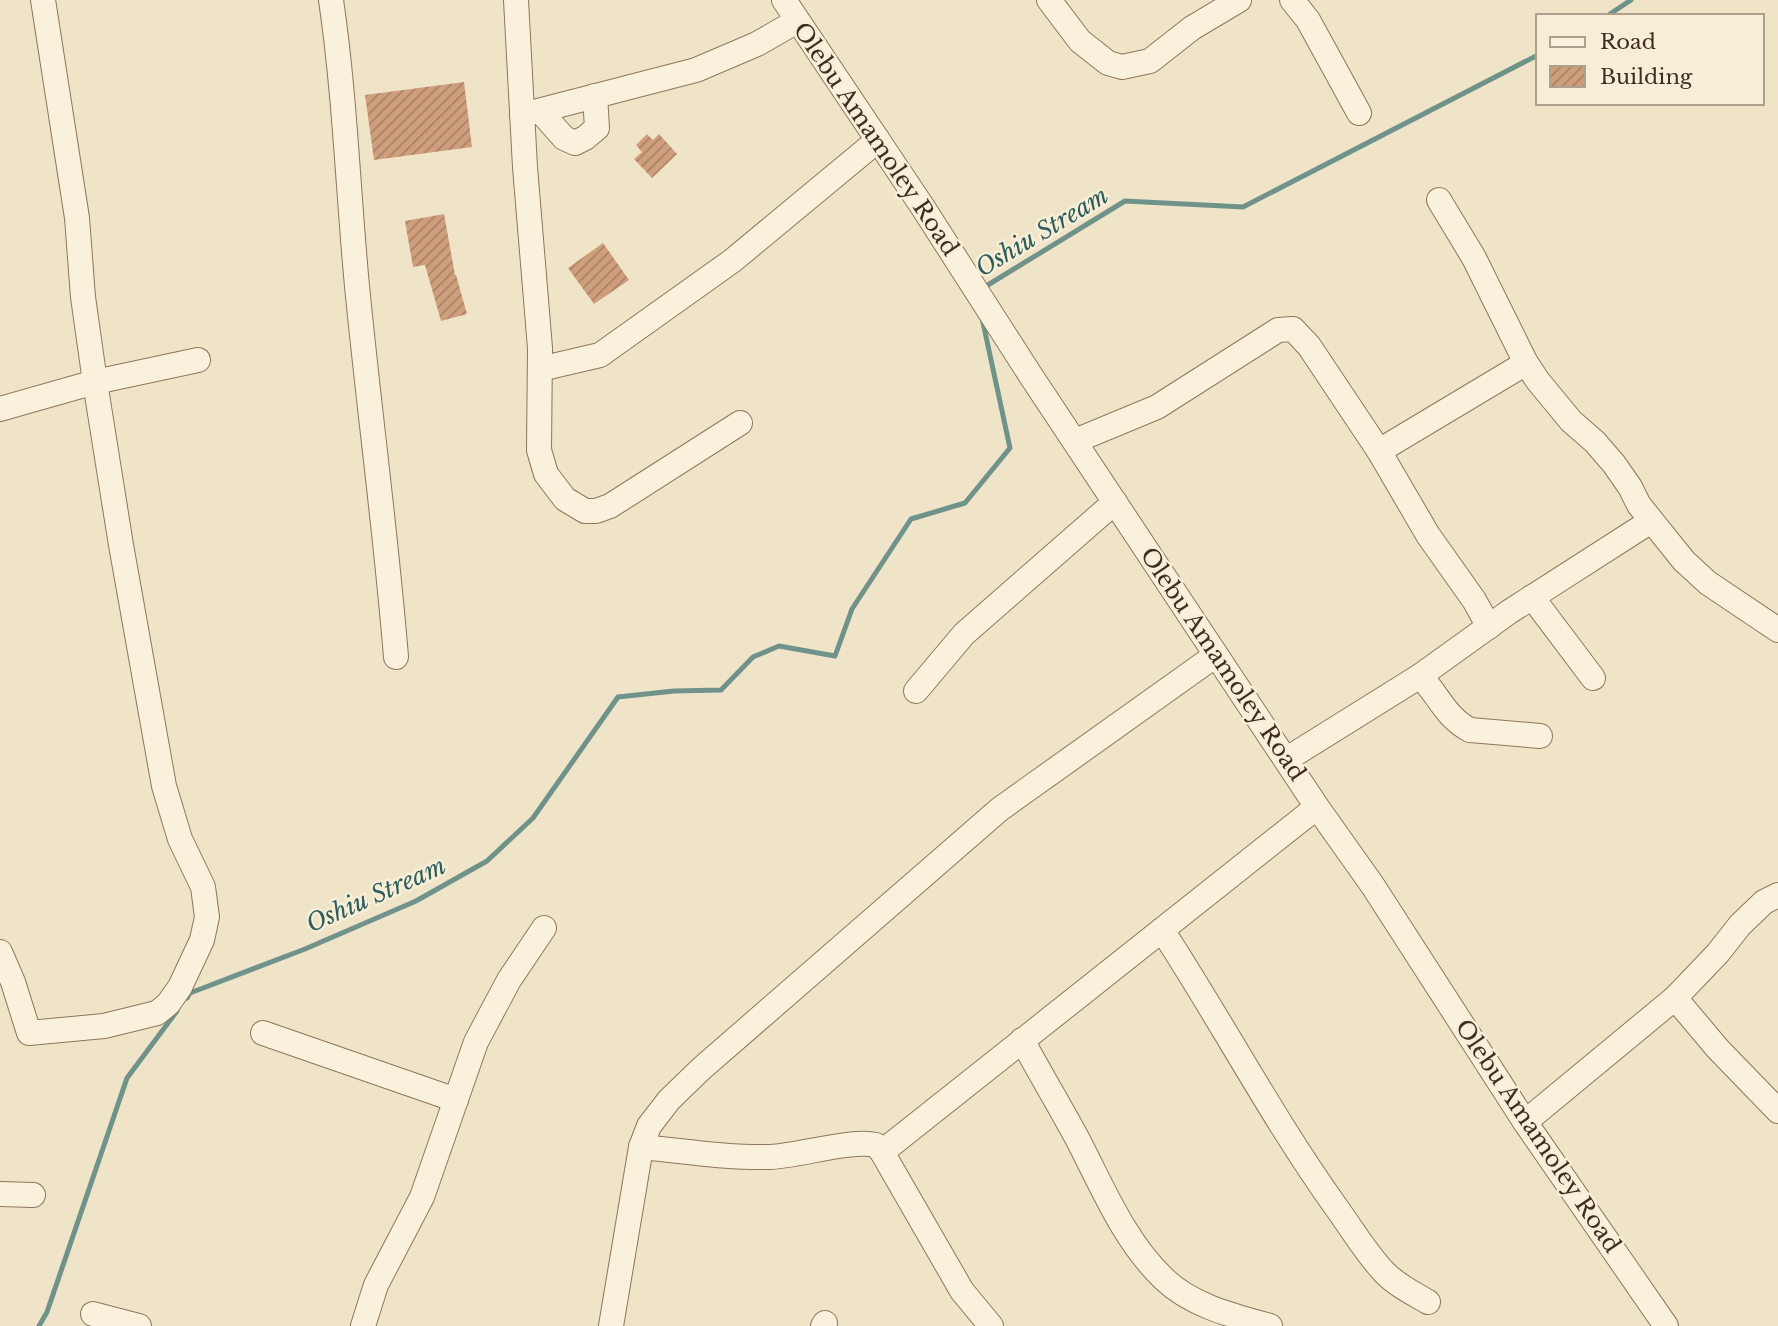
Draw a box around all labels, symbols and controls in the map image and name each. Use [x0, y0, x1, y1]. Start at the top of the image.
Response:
legend [1536, 14, 1764, 105]
street label: Olebu Amamoley Road [787, 17, 965, 261]
text: Road [1600, 29, 1656, 55]
text: Building [1600, 64, 1693, 90]
water label: Oshiu Stream [970, 181, 1113, 283]
street label: Olebu Amamoley Road [1134, 542, 1312, 786]
water label: Oshiu Stream [302, 851, 450, 938]
street label: Olebu Amamoley Road [1449, 1014, 1627, 1258]

